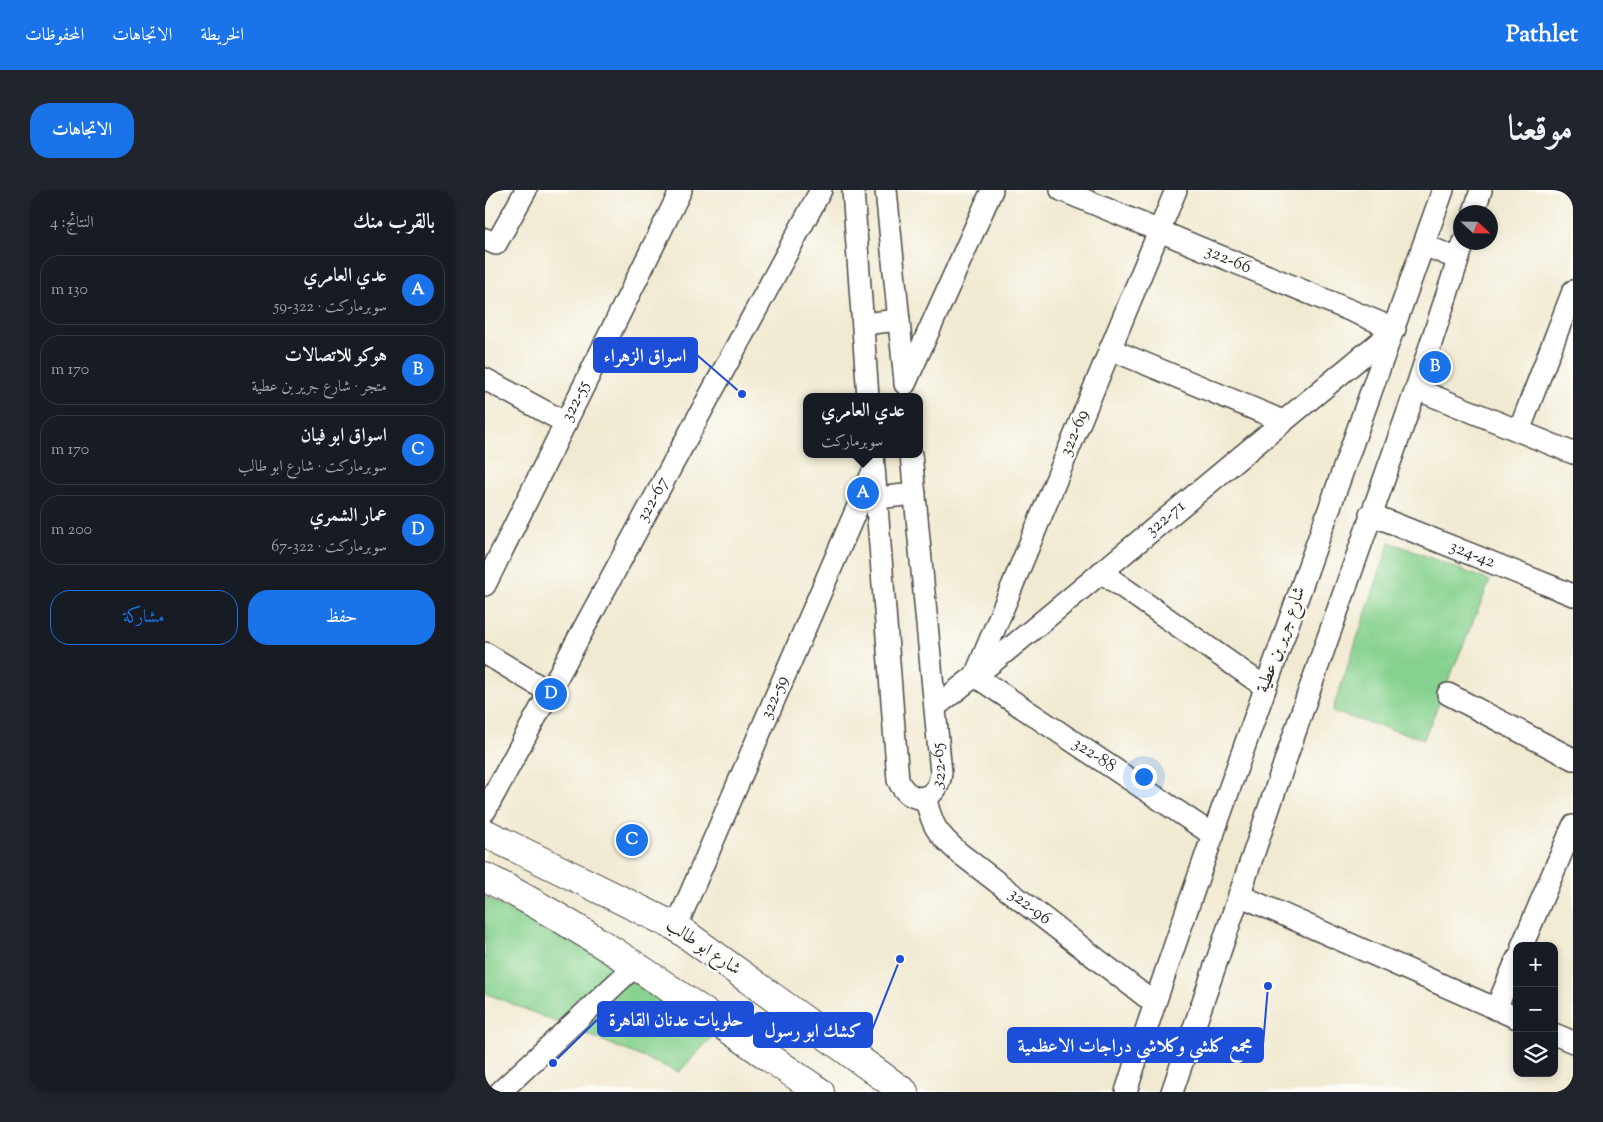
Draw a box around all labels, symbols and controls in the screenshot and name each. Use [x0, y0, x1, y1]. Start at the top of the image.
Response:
text: Pathlet [1506, 18, 1578, 52]
text: المحفوظات [25, 23, 84, 49]
text: الاتجاهات [112, 23, 172, 49]
text: الخريطة [200, 23, 244, 49]
button: الاتجاهات [30, 103, 134, 158]
text: موقعنا [1508, 105, 1573, 156]
north arrow [1453, 205, 1498, 250]
text: بالقرب منك [353, 208, 435, 238]
text: النتائج: 4 [50, 212, 94, 235]
street label: 322-66 [1201, 239, 1255, 281]
text: عدي العامري [303, 263, 387, 290]
text: 130 m [51, 279, 88, 302]
text: A [412, 279, 425, 302]
text: سوبرماركت · 322-59 [274, 296, 387, 319]
callout: اسواق الزهراء [594, 338, 697, 372]
text: هوكو للاتصالات [284, 343, 387, 370]
text: اسواق الزهراء [604, 344, 686, 371]
pin: B [1419, 348, 1451, 386]
text: 170 m [51, 359, 89, 382]
text: B [413, 359, 423, 382]
text: متجر · شارع جرير بن عطية [251, 376, 387, 399]
street label: 322-55 [555, 376, 597, 426]
popup [803, 393, 923, 458]
text: عدي العامري [821, 398, 905, 425]
street label: 322-69 [1054, 406, 1096, 460]
text: اسواق ابو فيان [301, 423, 387, 450]
text: سوبرماركت [821, 431, 883, 454]
text: 170 m [51, 439, 89, 462]
text: C [412, 439, 424, 462]
text: سوبرماركت · شارع ابو طالب [238, 456, 387, 479]
street label: 322-67 [631, 472, 676, 527]
pin: A [847, 474, 879, 512]
street label: 322-71 [1140, 494, 1192, 543]
text: عمار الشمري [310, 503, 387, 530]
text: 200 m [51, 519, 92, 542]
text: D [412, 519, 424, 542]
street label: 324-42 [1445, 534, 1500, 576]
text: سوبرماركت · 322-67 [271, 536, 387, 559]
street label: شارع جرير بن عطية [1251, 583, 1313, 697]
button: مشاركة [50, 590, 238, 645]
button: حفظ [248, 590, 435, 645]
street label: 322-59 [754, 671, 796, 723]
pin: D [535, 675, 567, 713]
street label: 322-88 [1067, 731, 1121, 780]
street label: 322-65 [925, 741, 954, 792]
your location [1131, 764, 1157, 790]
pin: C [616, 821, 648, 859]
street label: 322-96 [1003, 882, 1057, 932]
street label: شارع ابو طالب [660, 913, 746, 983]
map controls [1513, 942, 1558, 1077]
button: + [1513, 942, 1558, 987]
button: − [1513, 987, 1558, 1032]
callout: حلويات عدنان القاهرة [598, 1002, 753, 1036]
text: حلويات عدنان القاهرة [609, 1008, 743, 1035]
callout: كشك ابو رسول [754, 1013, 872, 1047]
text: كشك ابو رسول [764, 1019, 862, 1046]
callout: مجمع كلشي وكلاشي دراجات الاعظمية [1008, 1028, 1263, 1062]
button: layers [1513, 1032, 1558, 1077]
text: مجمع كلشي وكلاشي دراجات الاعظمية [1018, 1034, 1252, 1063]

